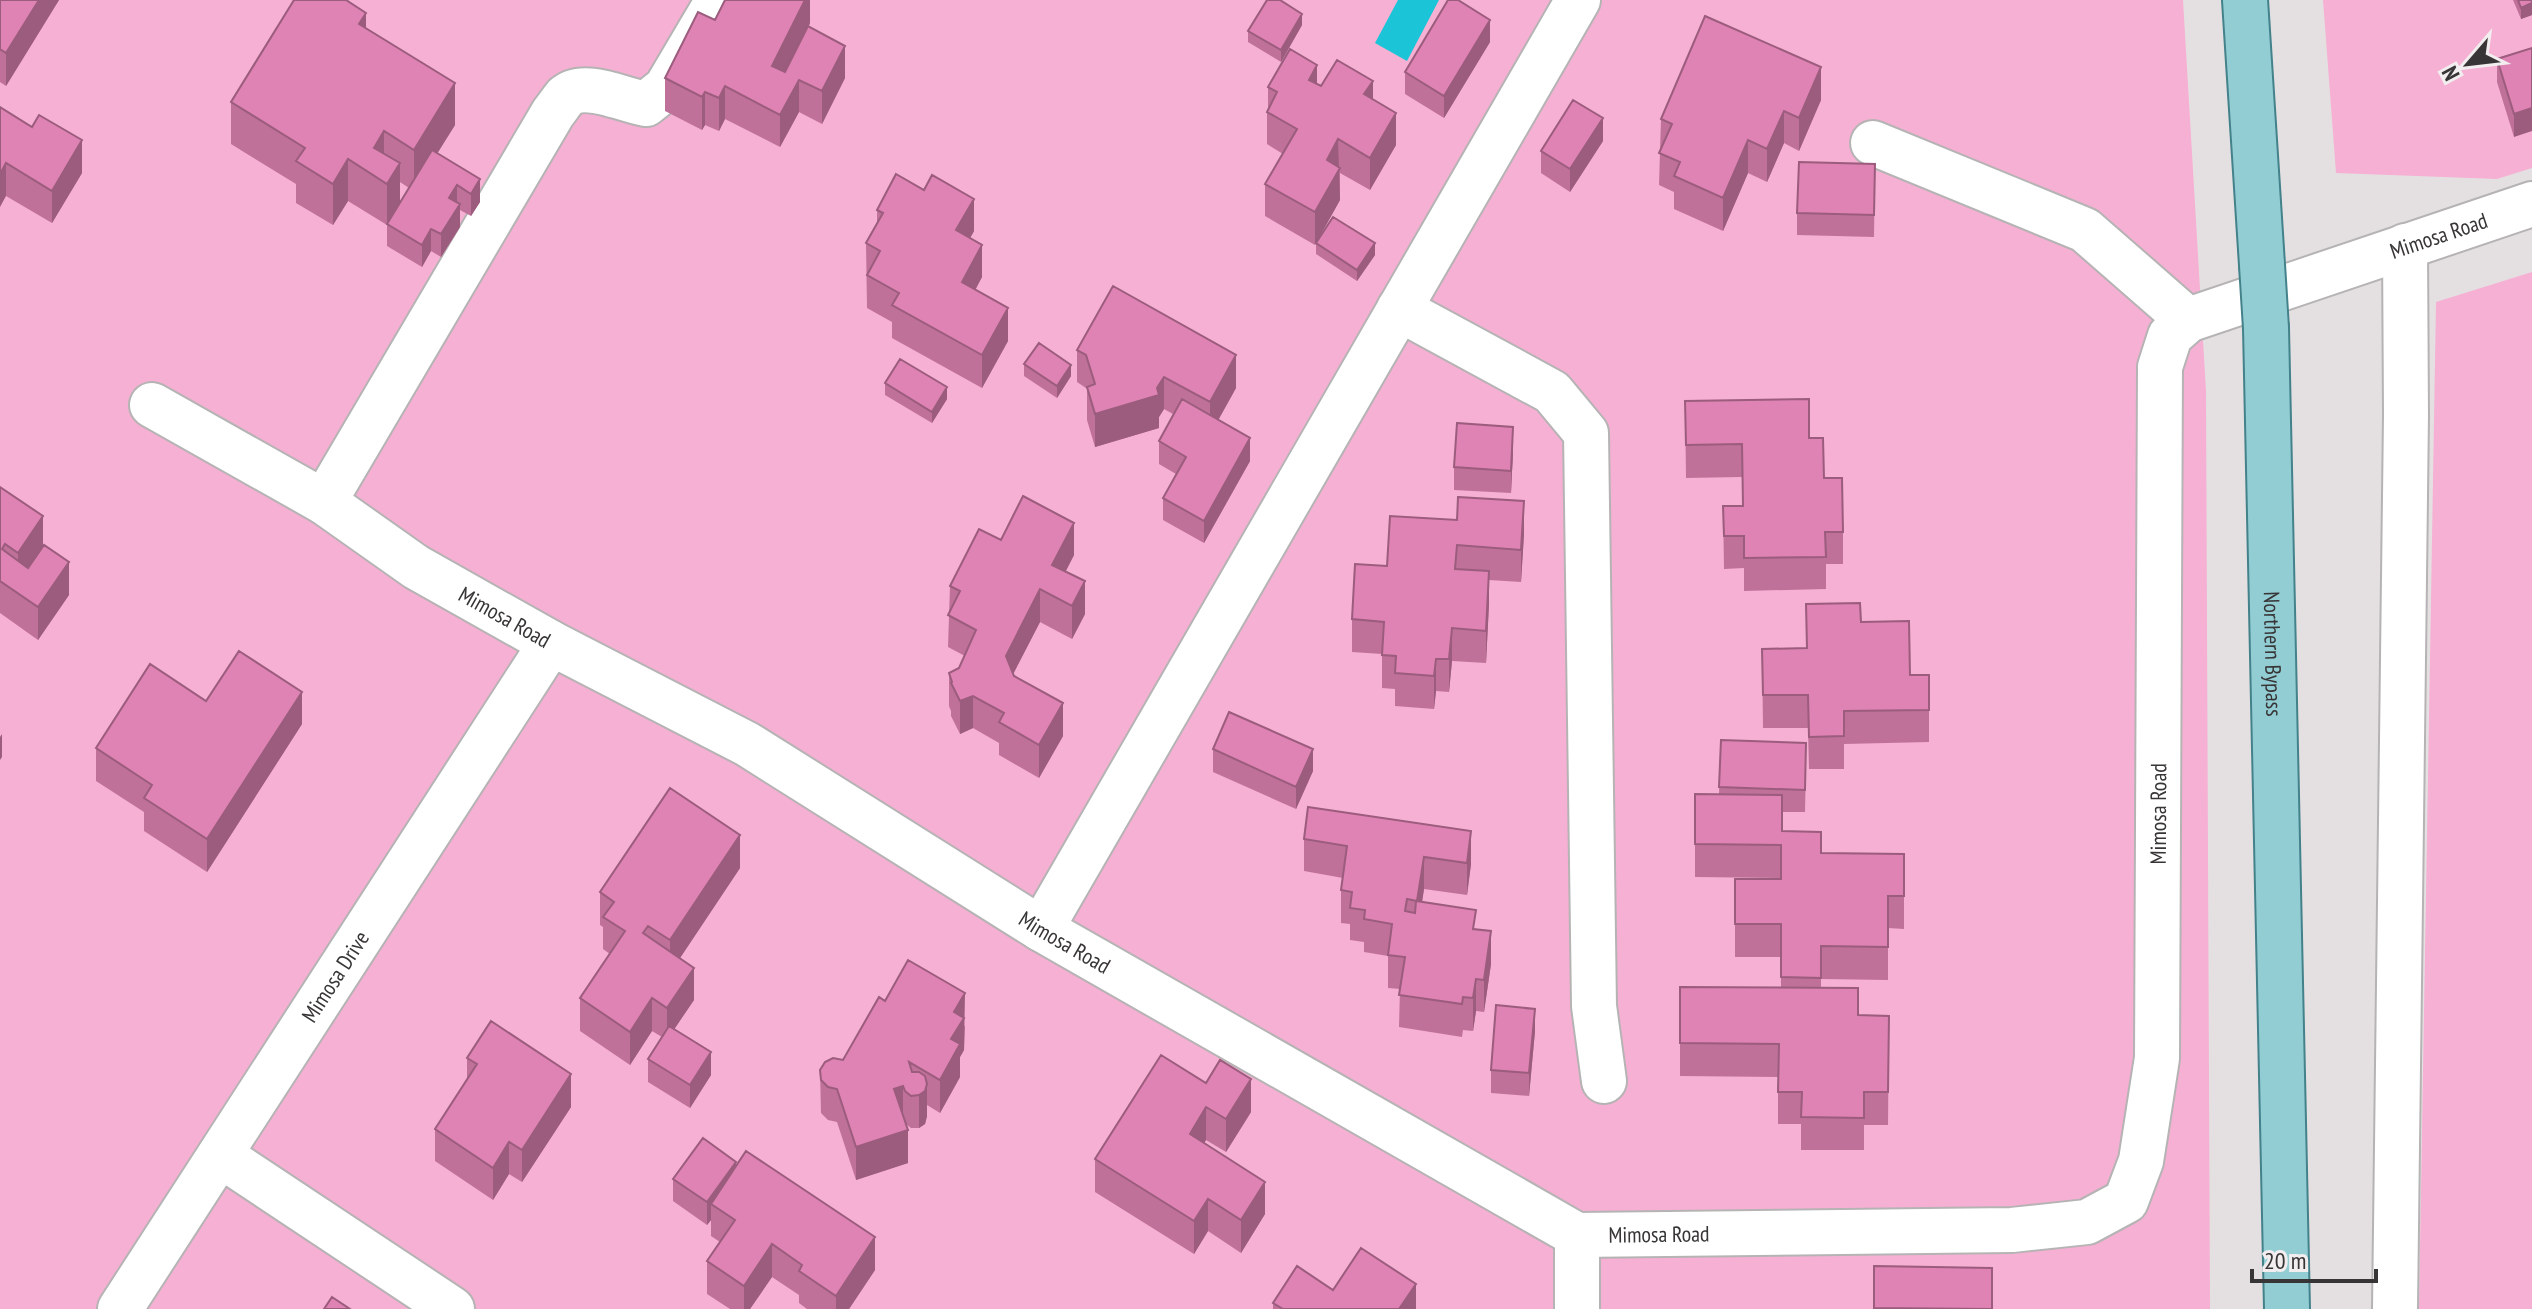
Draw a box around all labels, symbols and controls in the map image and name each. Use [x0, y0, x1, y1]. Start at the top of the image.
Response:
north arrow [2428, 24, 2508, 104]
text: N [2435, 62, 2465, 85]
street label: Mimosa Road [2386, 206, 2491, 265]
street label: Mimosa Road [454, 580, 556, 654]
street label: Northern Bypass [2258, 591, 2288, 717]
street label: Mimosa Road [2144, 763, 2172, 864]
street label: Mimosa Road [1014, 905, 1115, 980]
street label: Mimosa Drive [295, 925, 375, 1028]
street label: Mimosa Road [1608, 1219, 1710, 1249]
scale bar [2252, 1233, 2376, 1283]
text: 20 m [2264, 1245, 2306, 1276]

